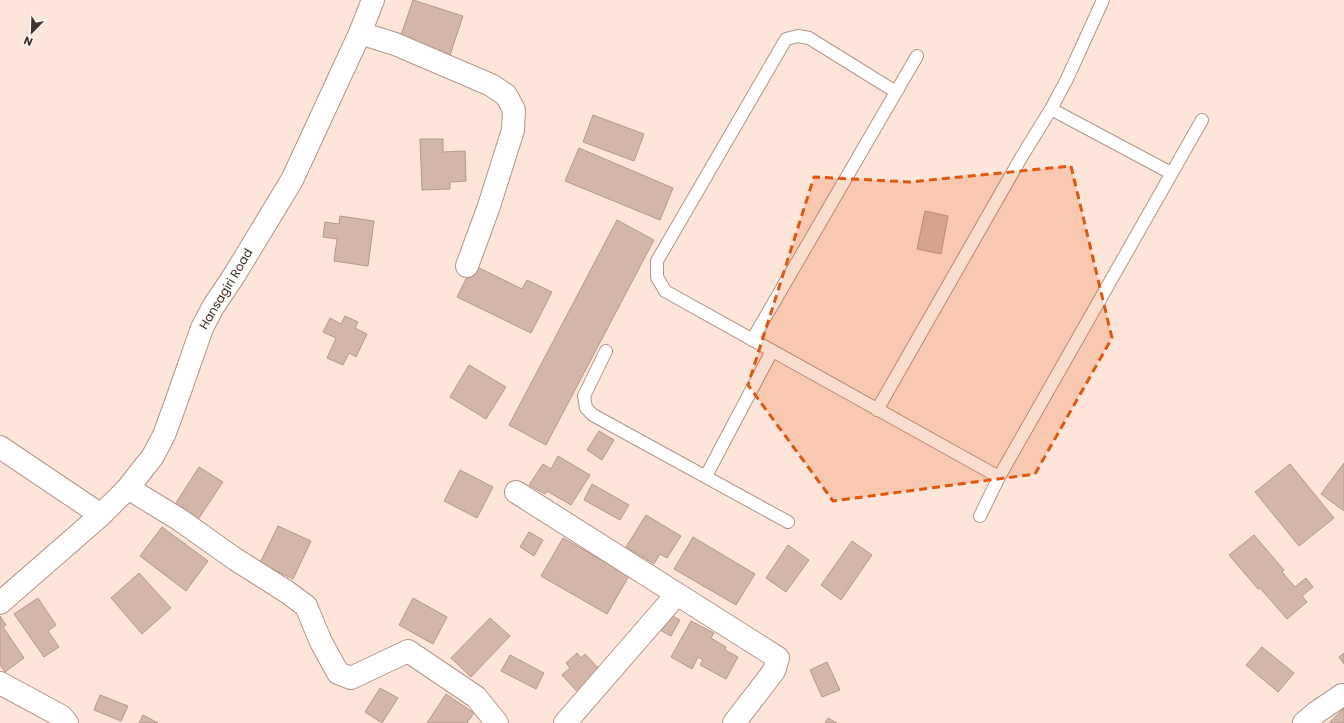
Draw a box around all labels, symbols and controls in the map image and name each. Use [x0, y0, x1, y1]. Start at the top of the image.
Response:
north arrow [12, 12, 52, 52]
text: N [21, 32, 35, 50]
street label: Hansagiri Road [195, 245, 256, 332]

